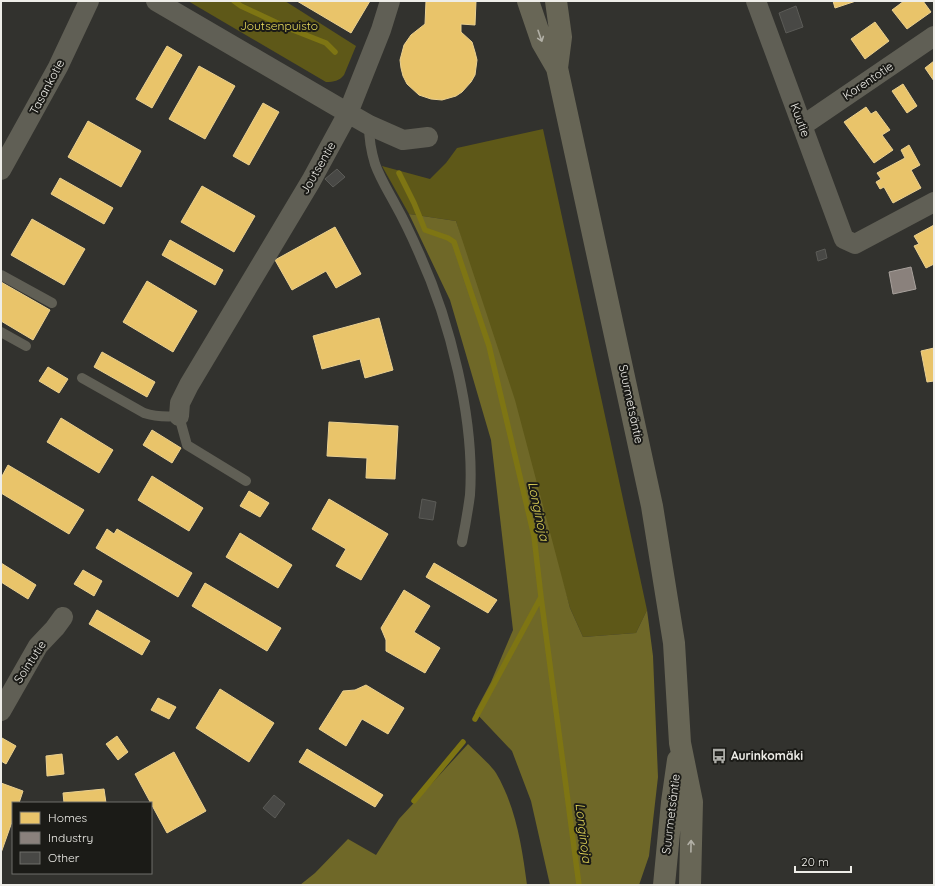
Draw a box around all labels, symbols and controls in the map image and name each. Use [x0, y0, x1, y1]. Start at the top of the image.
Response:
park label: Joutsenpuisto [240, 18, 318, 33]
one-way arrow [536, 30, 544, 42]
street label: Tasankotie [26, 57, 67, 117]
street label: Korentotie [840, 58, 896, 103]
street label: Kuutie [787, 101, 814, 139]
street label: Joutsentie [297, 139, 339, 197]
street label: Suurmetsäntie [616, 363, 647, 445]
water label: Longinoja [525, 480, 553, 543]
street label: Sointutie [10, 637, 49, 686]
bus stop icon: Aurinkomäki [710, 747, 728, 765]
place label: Aurinkomäki [731, 748, 803, 763]
street label: Suurmetsäntie [658, 773, 683, 855]
legend [12, 802, 152, 874]
water label: Longinoja [572, 802, 596, 865]
text: Homes [48, 810, 88, 825]
text: Industry [48, 830, 93, 845]
one-way arrow [687, 840, 695, 853]
scale bar [795, 848, 851, 874]
text: Other [48, 850, 80, 865]
text: 20 m [801, 854, 829, 869]

